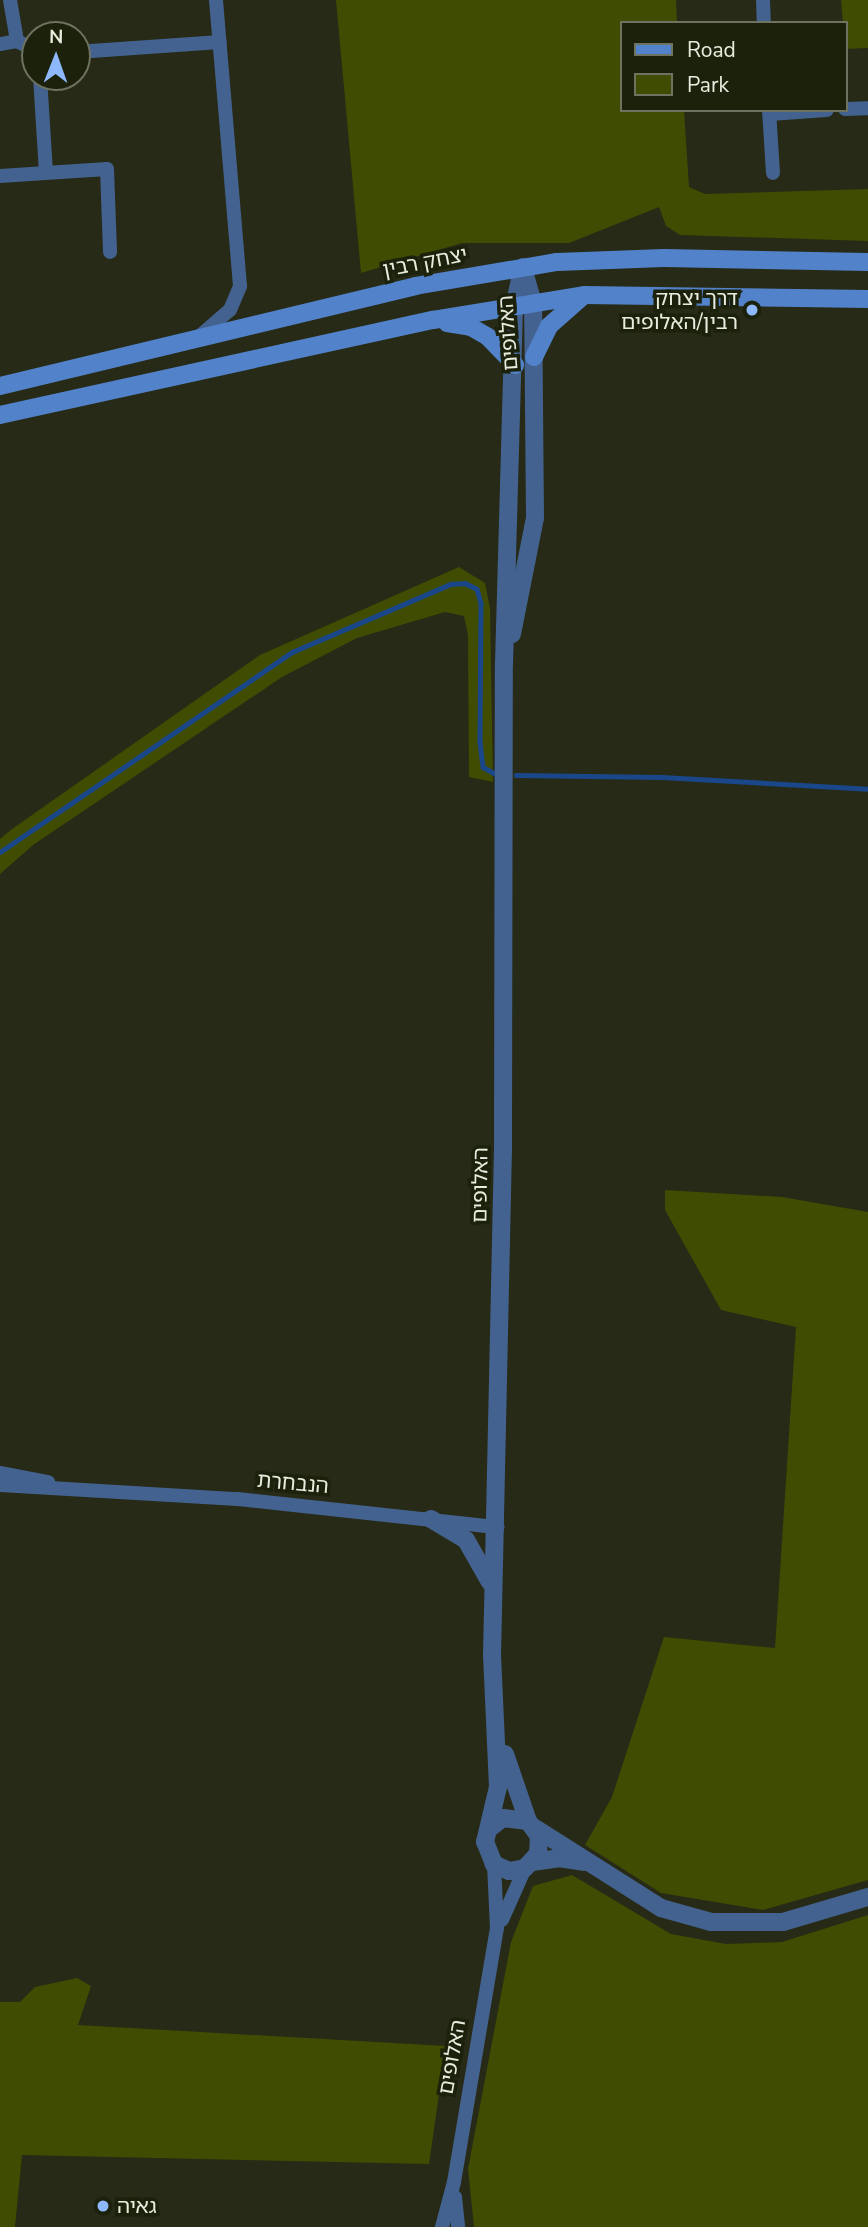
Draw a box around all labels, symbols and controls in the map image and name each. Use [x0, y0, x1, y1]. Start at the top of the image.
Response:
north arrow [21, 21, 91, 91]
legend [620, 21, 847, 112]
text: N [49, 24, 64, 50]
text: Road [687, 36, 736, 64]
text: Park [687, 71, 729, 99]
street label: יצחק רבין [381, 241, 469, 283]
place label: דרך יצחק רבין/האלופים [621, 285, 738, 335]
street label: האלופים [493, 294, 523, 372]
marker: דרך יצחק רבין/האלופים [744, 302, 760, 318]
street label: האלופים [467, 1147, 493, 1223]
street label: הנבחרת [256, 1467, 330, 1499]
street label: האלופים [433, 2018, 471, 2096]
place label: גאיה [117, 2193, 157, 2219]
marker: גאיה [95, 2198, 111, 2214]

